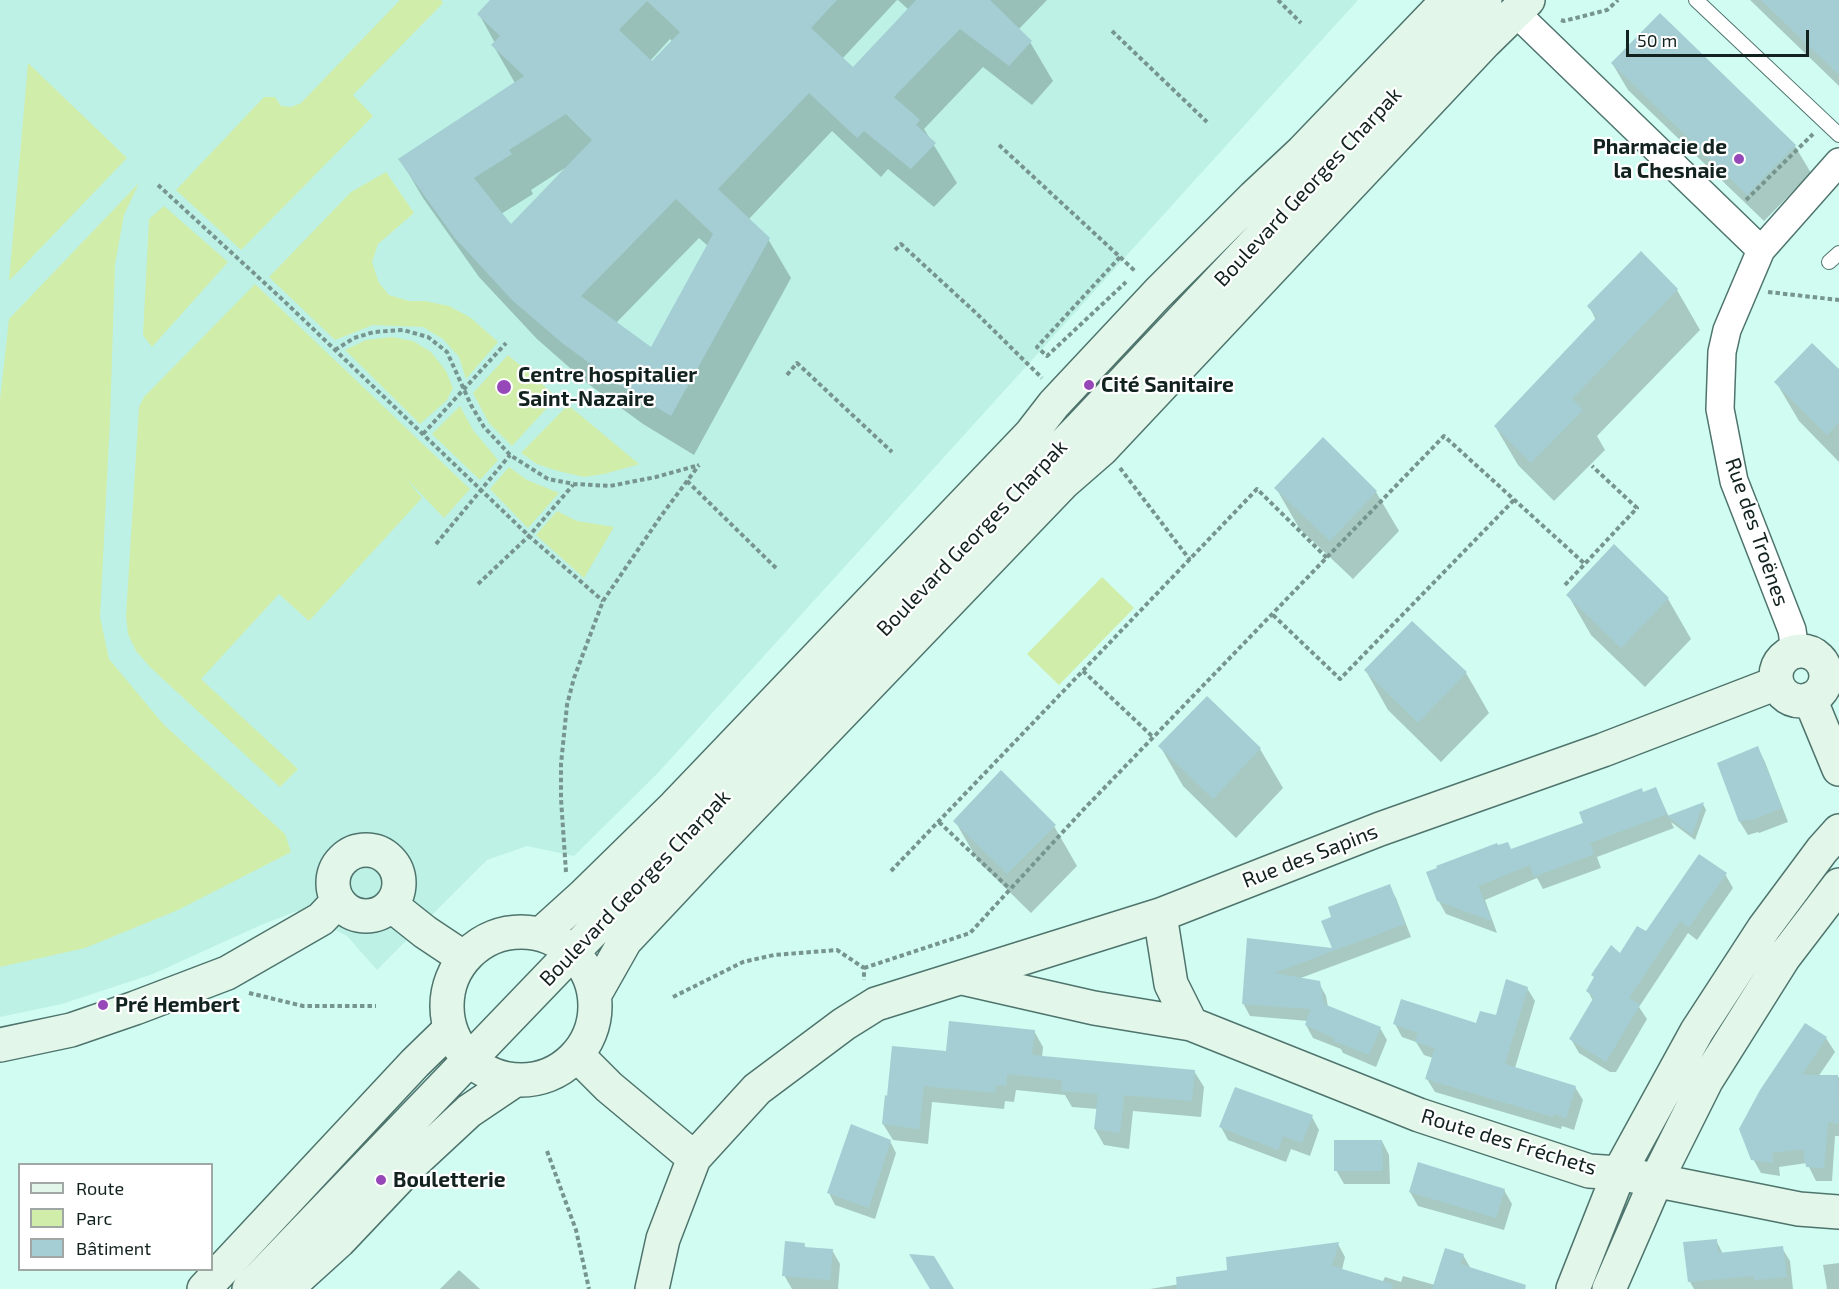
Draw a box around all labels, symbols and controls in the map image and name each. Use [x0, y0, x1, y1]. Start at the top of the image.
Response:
scale bar [1629, 18, 1812, 56]
text: 50 m [1637, 29, 1677, 51]
street label: Boulevard Georges Charpak [1209, 82, 1407, 292]
place label: Pharmacie de la Chesnaie [1593, 134, 1727, 184]
marker: Pharmacie de la Chesnaie [1732, 152, 1746, 166]
place label: Centre hospitalier Saint-Nazaire [518, 362, 697, 412]
place label: Cité Sanitaire [1101, 372, 1234, 398]
marker: Centre hospitalier Saint-Nazaire [495, 378, 513, 396]
marker: Cité Sanitaire [1082, 378, 1096, 392]
street label: Boulevard Georges Charpak [871, 435, 1073, 641]
street label: Rue des Troënes [1720, 454, 1794, 610]
street label: Boulevard Georges Charpak [534, 785, 736, 991]
street label: Rue des Sapins [1239, 819, 1381, 893]
place label: Pré Hembert [115, 992, 240, 1018]
marker: Pré Hembert [96, 998, 110, 1012]
street label: Route des Fréchets [1418, 1103, 1600, 1181]
legend [18, 1163, 213, 1271]
place label: Bouletterie [393, 1167, 506, 1193]
marker: Bouletterie [374, 1173, 388, 1187]
text: Route [76, 1177, 124, 1199]
text: Parc [76, 1207, 112, 1229]
text: Bâtiment [76, 1237, 151, 1259]

